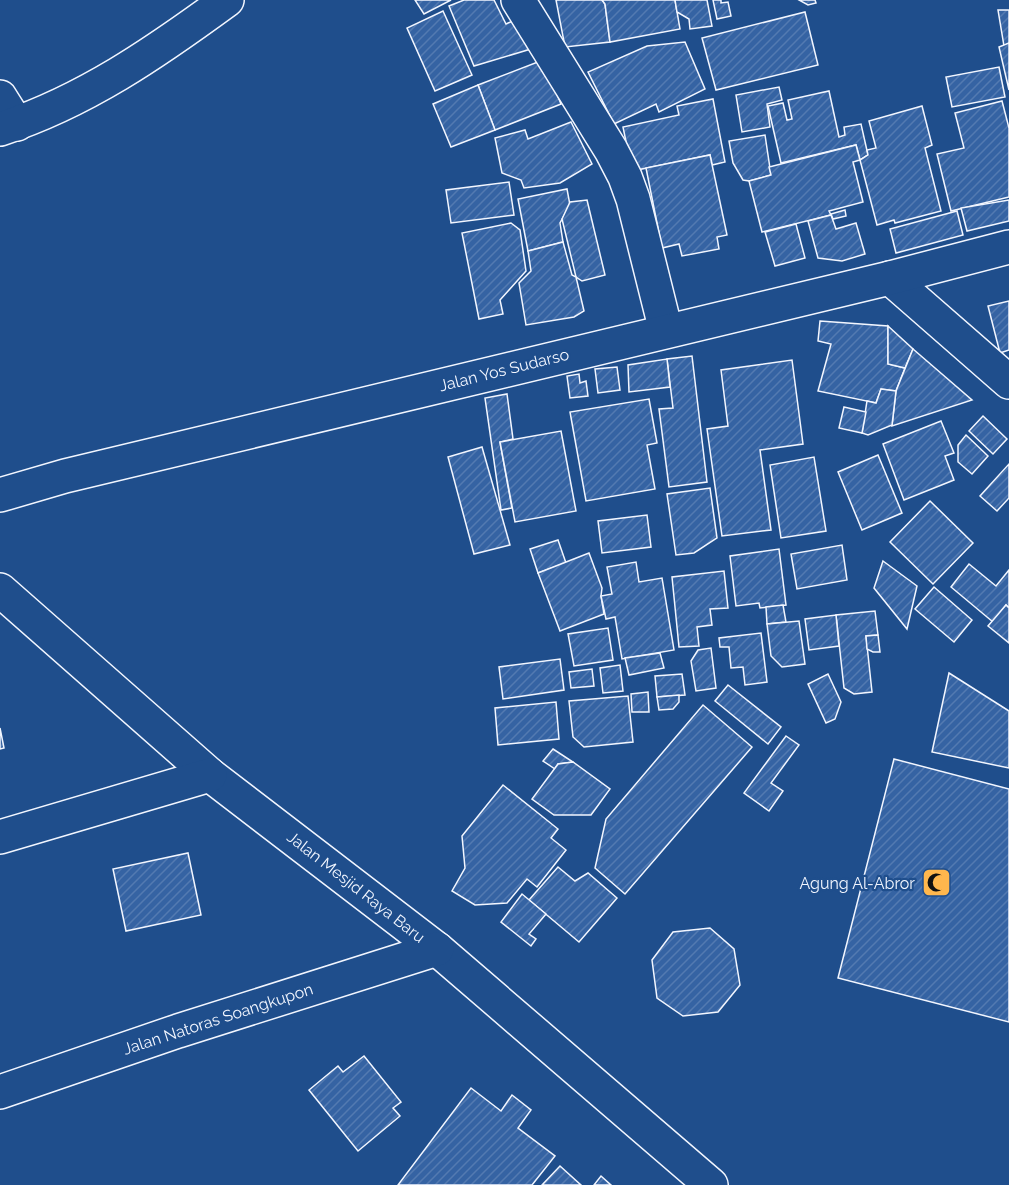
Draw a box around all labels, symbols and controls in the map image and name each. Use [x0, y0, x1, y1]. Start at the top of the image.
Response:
street label: Jalan Yos Sudarso [437, 345, 571, 395]
street label: Jalan Mesjid Raya Baru [283, 827, 429, 947]
mosque icon: Agung Al-Abror [920, 867, 952, 899]
place label: Agung Al-Abror [799, 874, 915, 893]
street label: Jalan Natoras Soangkupon [121, 979, 315, 1059]

